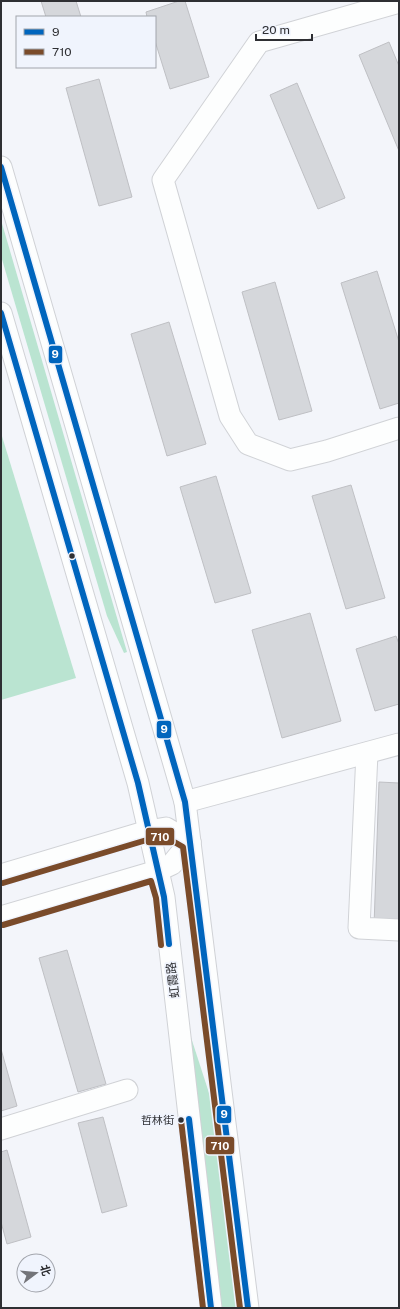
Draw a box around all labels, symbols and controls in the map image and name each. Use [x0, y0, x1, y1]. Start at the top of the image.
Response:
legend [16, 16, 156, 68]
scale bar [256, 16, 312, 42]
text: 20 m [262, 23, 290, 37]
text: 9 [52, 25, 60, 39]
text: 710 [52, 45, 72, 59]
line badge: 9 [48, 345, 63, 364]
text: 9 [51, 348, 59, 360]
unlabelled marker [67, 551, 77, 561]
line badge: 9 [156, 720, 172, 739]
text: 9 [160, 723, 168, 735]
line badge: 710 [145, 827, 175, 846]
text: 710 [151, 831, 169, 843]
street label: 虹霞路 [164, 961, 182, 999]
line badge: 9 [216, 1105, 232, 1124]
text: 9 [220, 1108, 228, 1120]
place label: 哲林街 [141, 1114, 174, 1126]
marker: 哲林街 [176, 1115, 186, 1125]
line badge: 710 [205, 1136, 235, 1155]
text: 710 [211, 1140, 229, 1152]
north arrow [16, 1253, 56, 1293]
text: 北 [38, 1263, 53, 1277]

